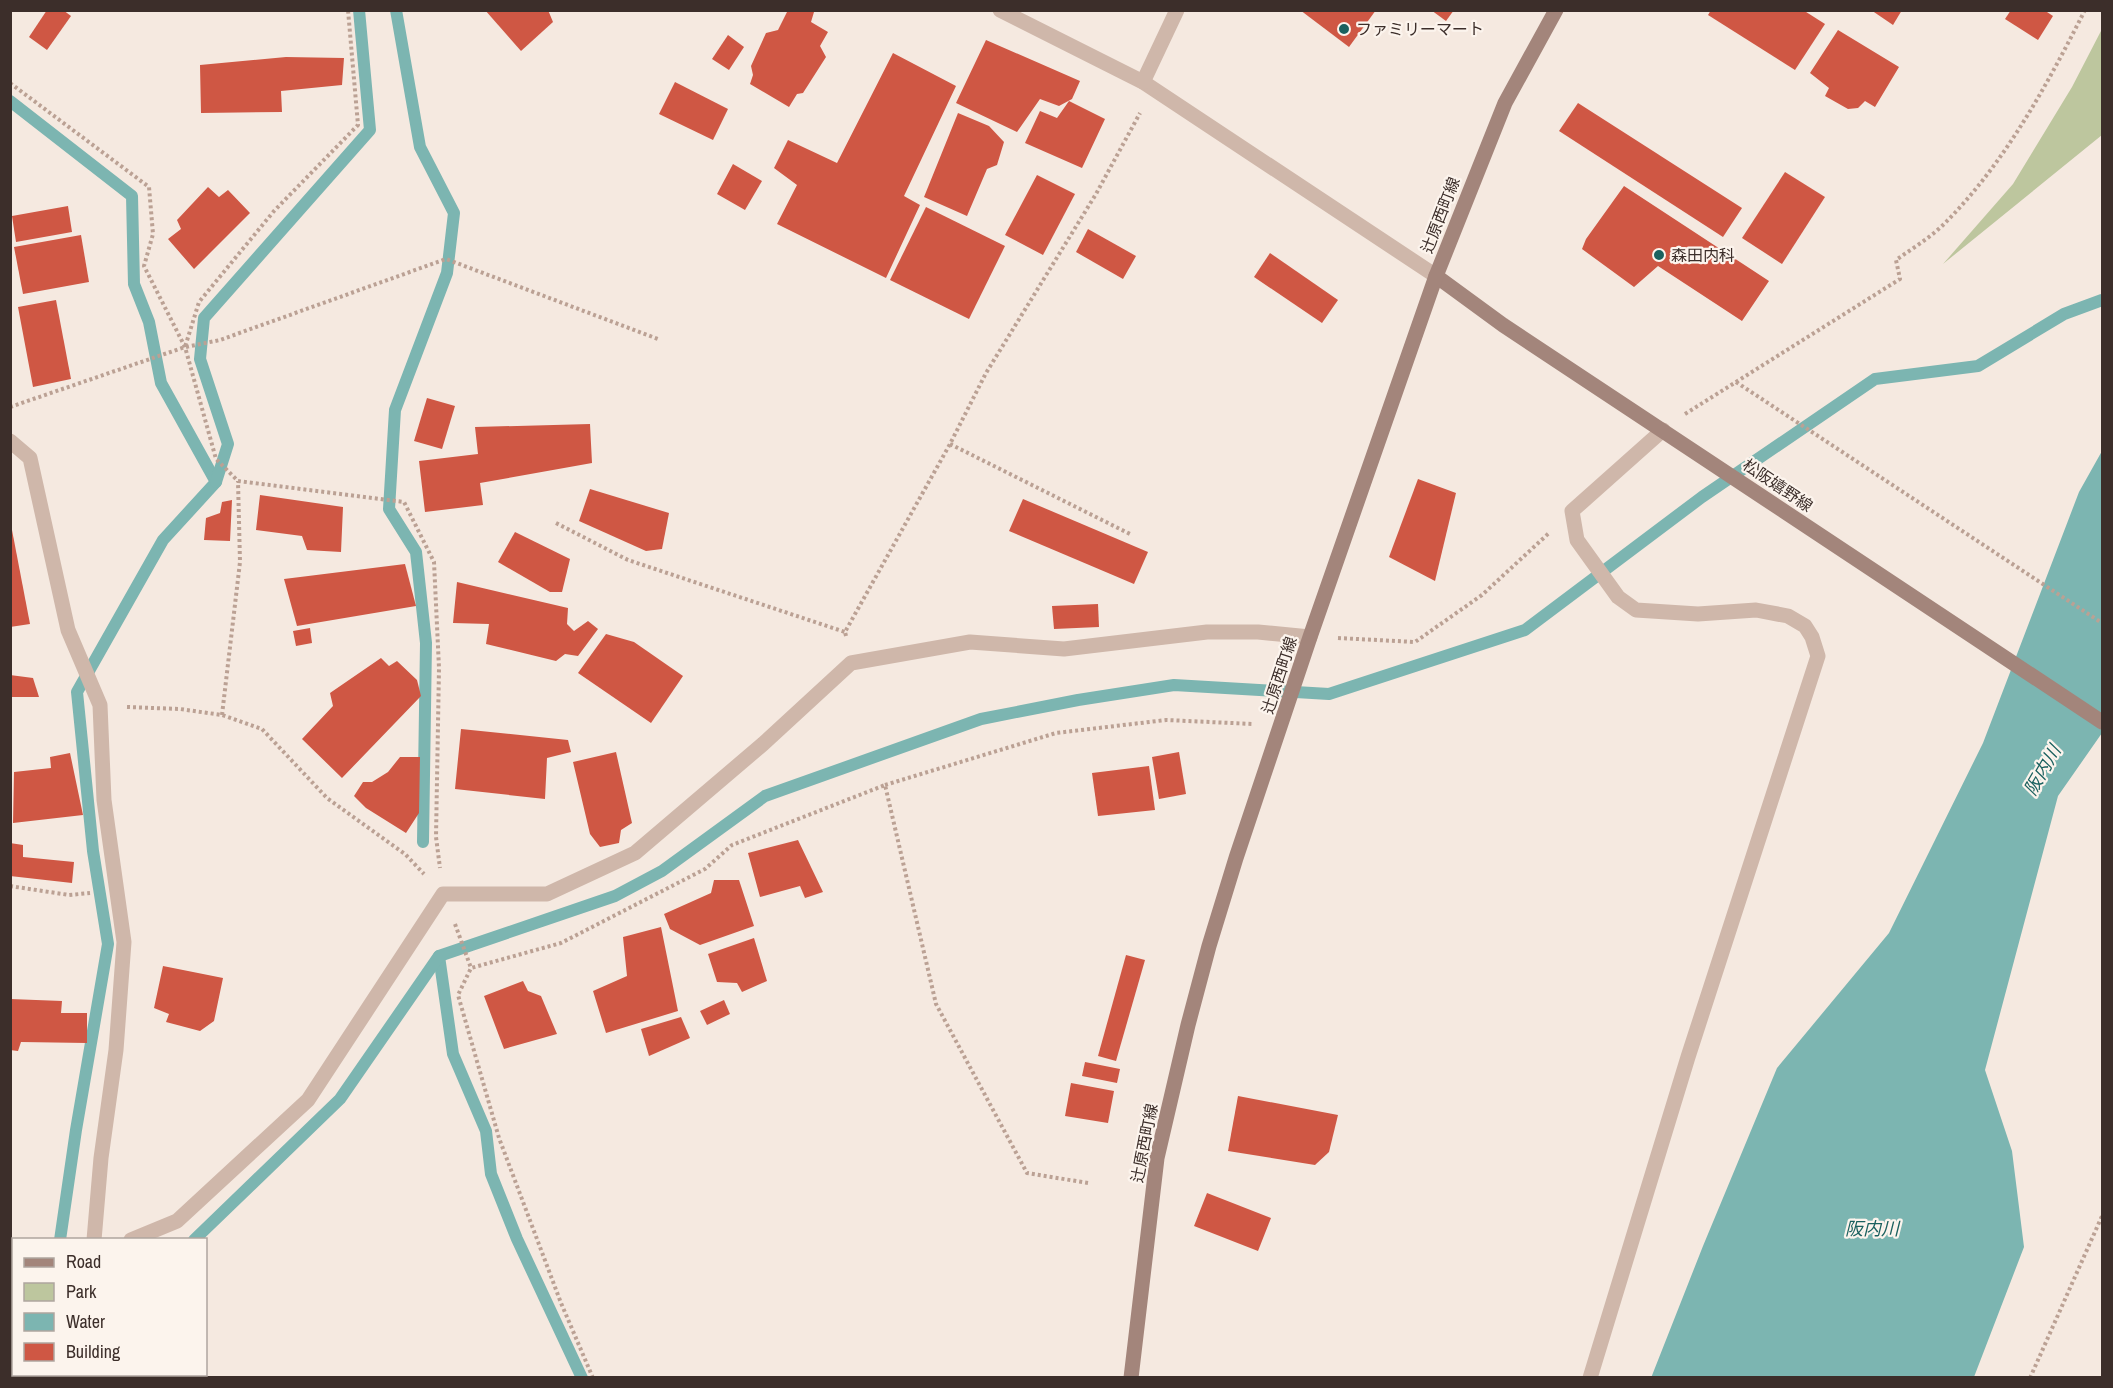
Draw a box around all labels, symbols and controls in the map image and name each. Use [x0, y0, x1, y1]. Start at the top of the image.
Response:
place label: ファミリーマート [1356, 18, 1484, 40]
marker: ファミリーマート [1337, 22, 1351, 36]
street label: 辻原西町線 [1415, 174, 1465, 256]
place label: 森田内科 [1671, 244, 1735, 266]
marker: 森田内科 [1652, 248, 1666, 262]
street label: 松阪嬉野線 [1739, 454, 1817, 516]
street label: 辻原西町線 [1256, 634, 1302, 716]
water label: 阪内川 [2018, 739, 2067, 800]
street label: 辻原西町線 [1126, 1102, 1162, 1184]
water label: 阪内川 [1845, 1216, 1901, 1241]
legend [12, 1238, 207, 1376]
text: Road [66, 1249, 101, 1274]
text: Park [66, 1279, 97, 1304]
text: Water [66, 1309, 105, 1334]
text: Building [66, 1339, 121, 1364]

